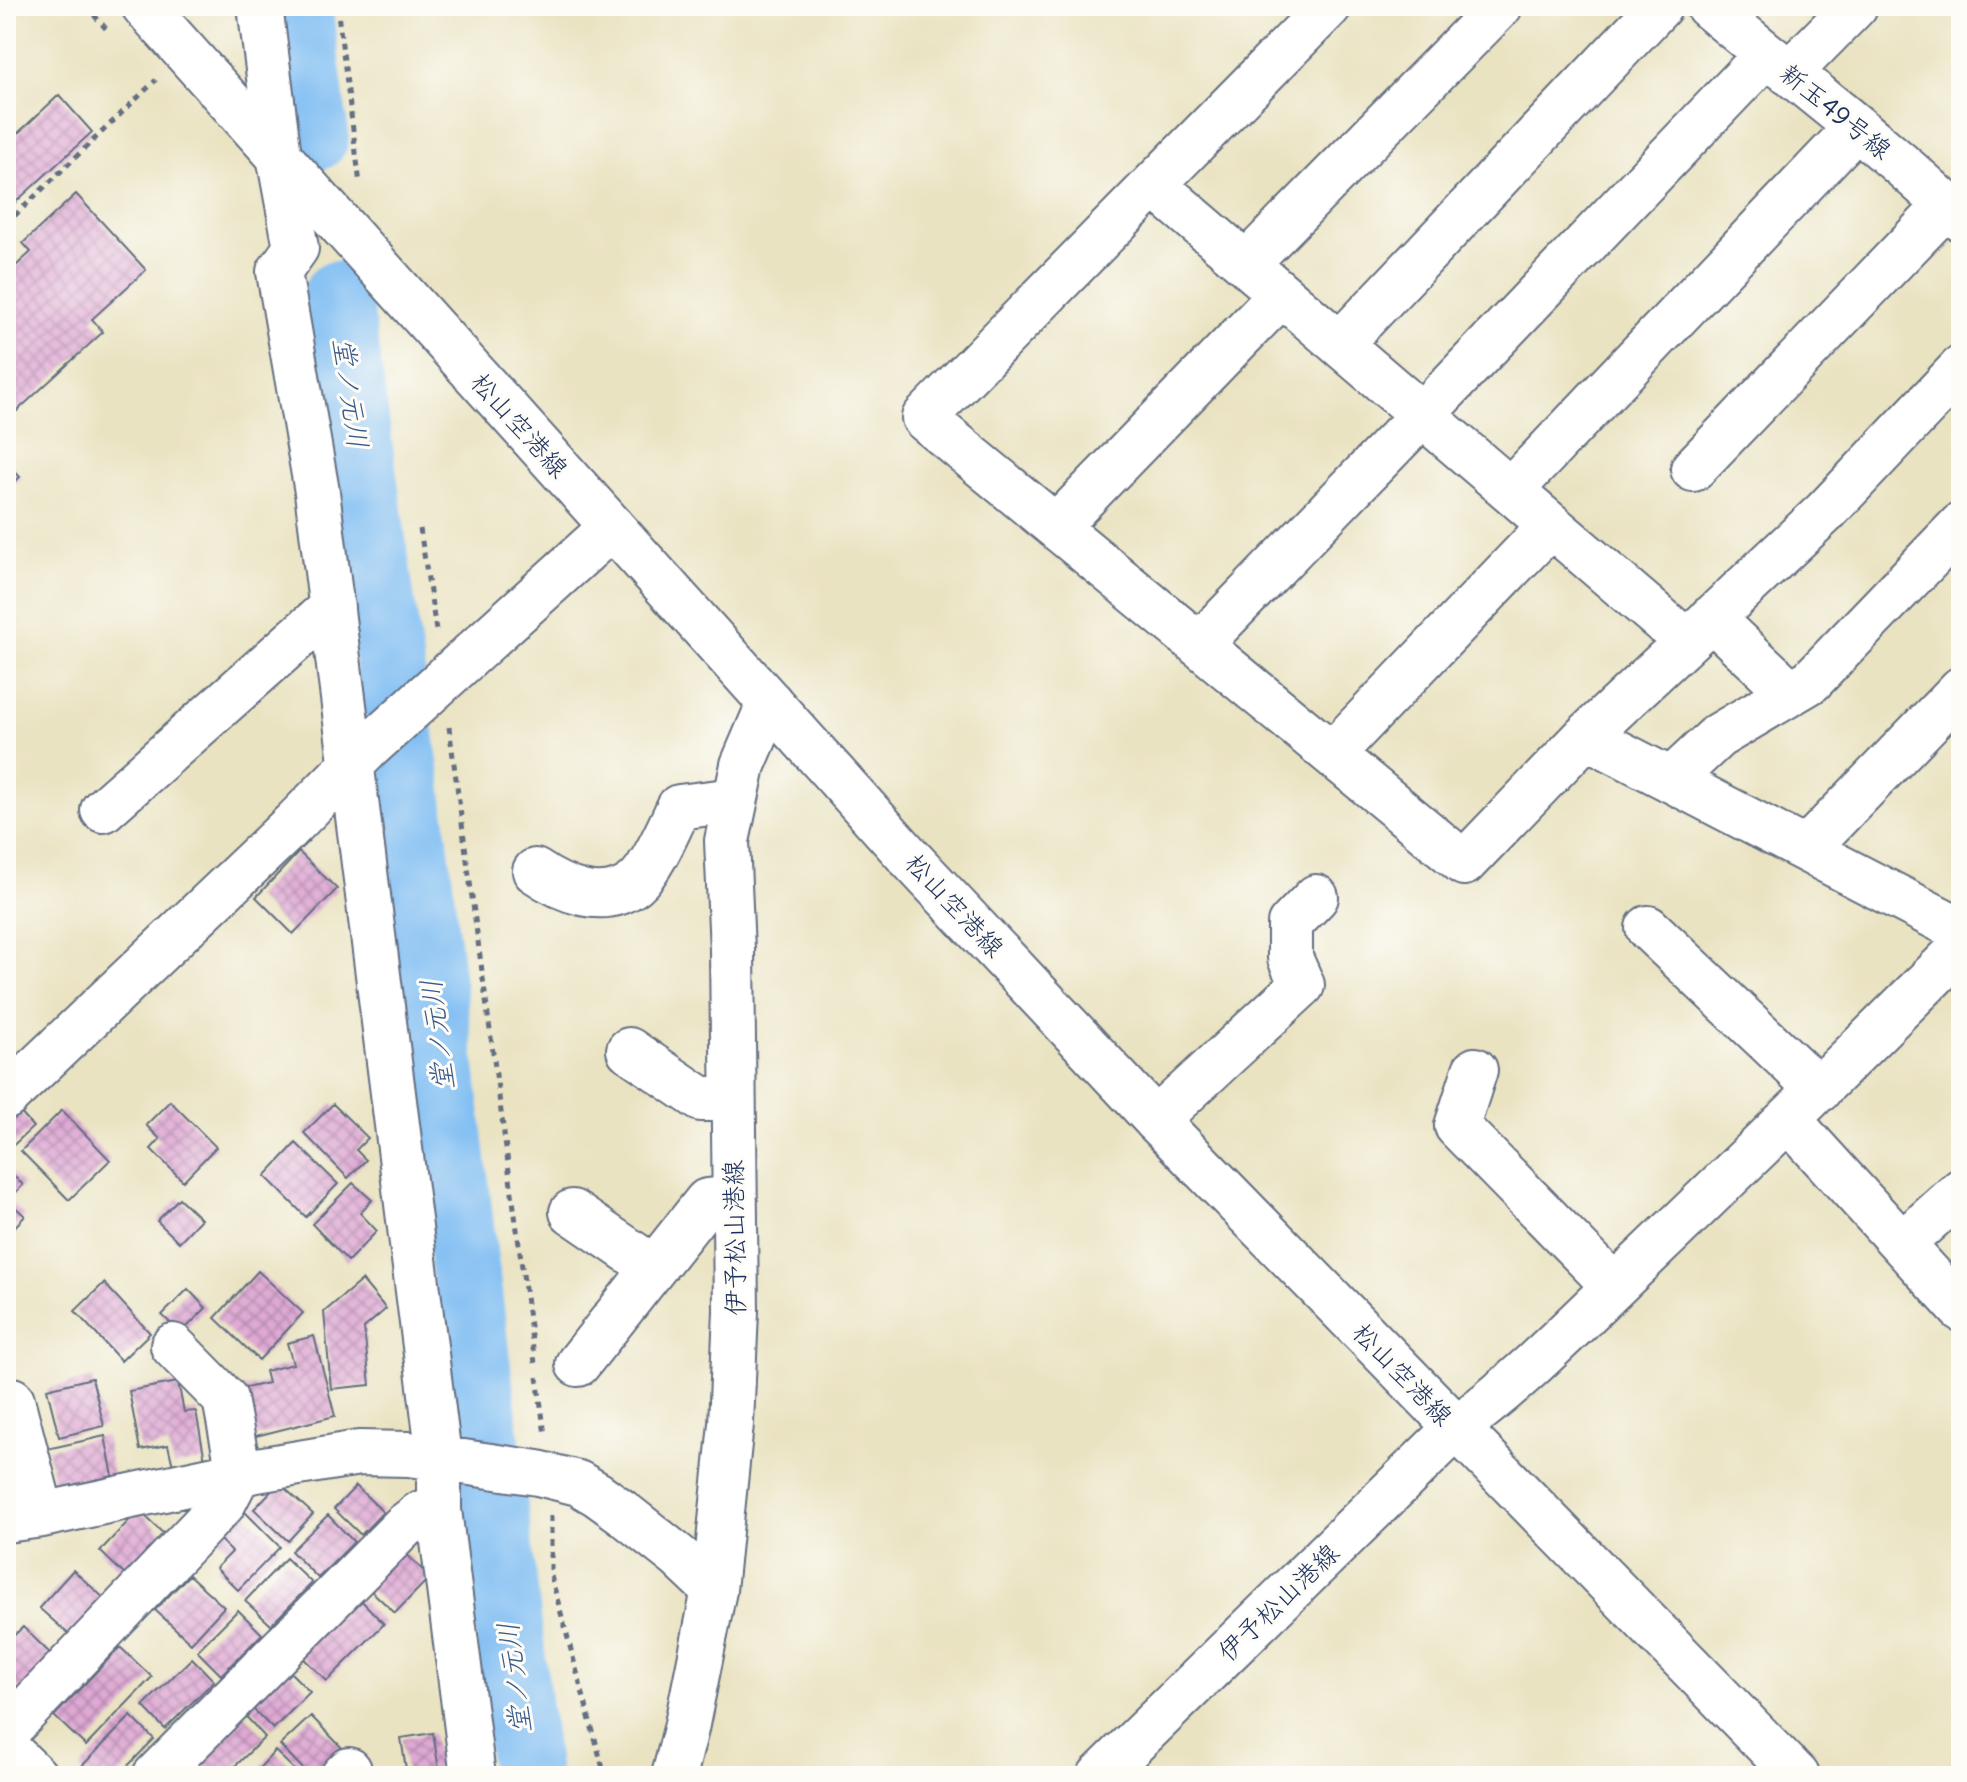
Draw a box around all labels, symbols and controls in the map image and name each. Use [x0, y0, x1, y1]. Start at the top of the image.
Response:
street label: 新玉49号線 [1774, 56, 1898, 166]
water label: 堂ノ元川 [325, 335, 377, 451]
street label: 松山空港線 [464, 366, 576, 484]
street label: 松山空港線 [899, 846, 1011, 964]
water label: 堂ノ元川 [412, 977, 462, 1093]
street label: 伊予松山港線 [716, 1160, 752, 1316]
street label: 松山空港線 [1346, 1316, 1460, 1432]
street label: 伊予松山港線 [1210, 1536, 1346, 1668]
water label: 堂ノ元川 [489, 1620, 539, 1736]

